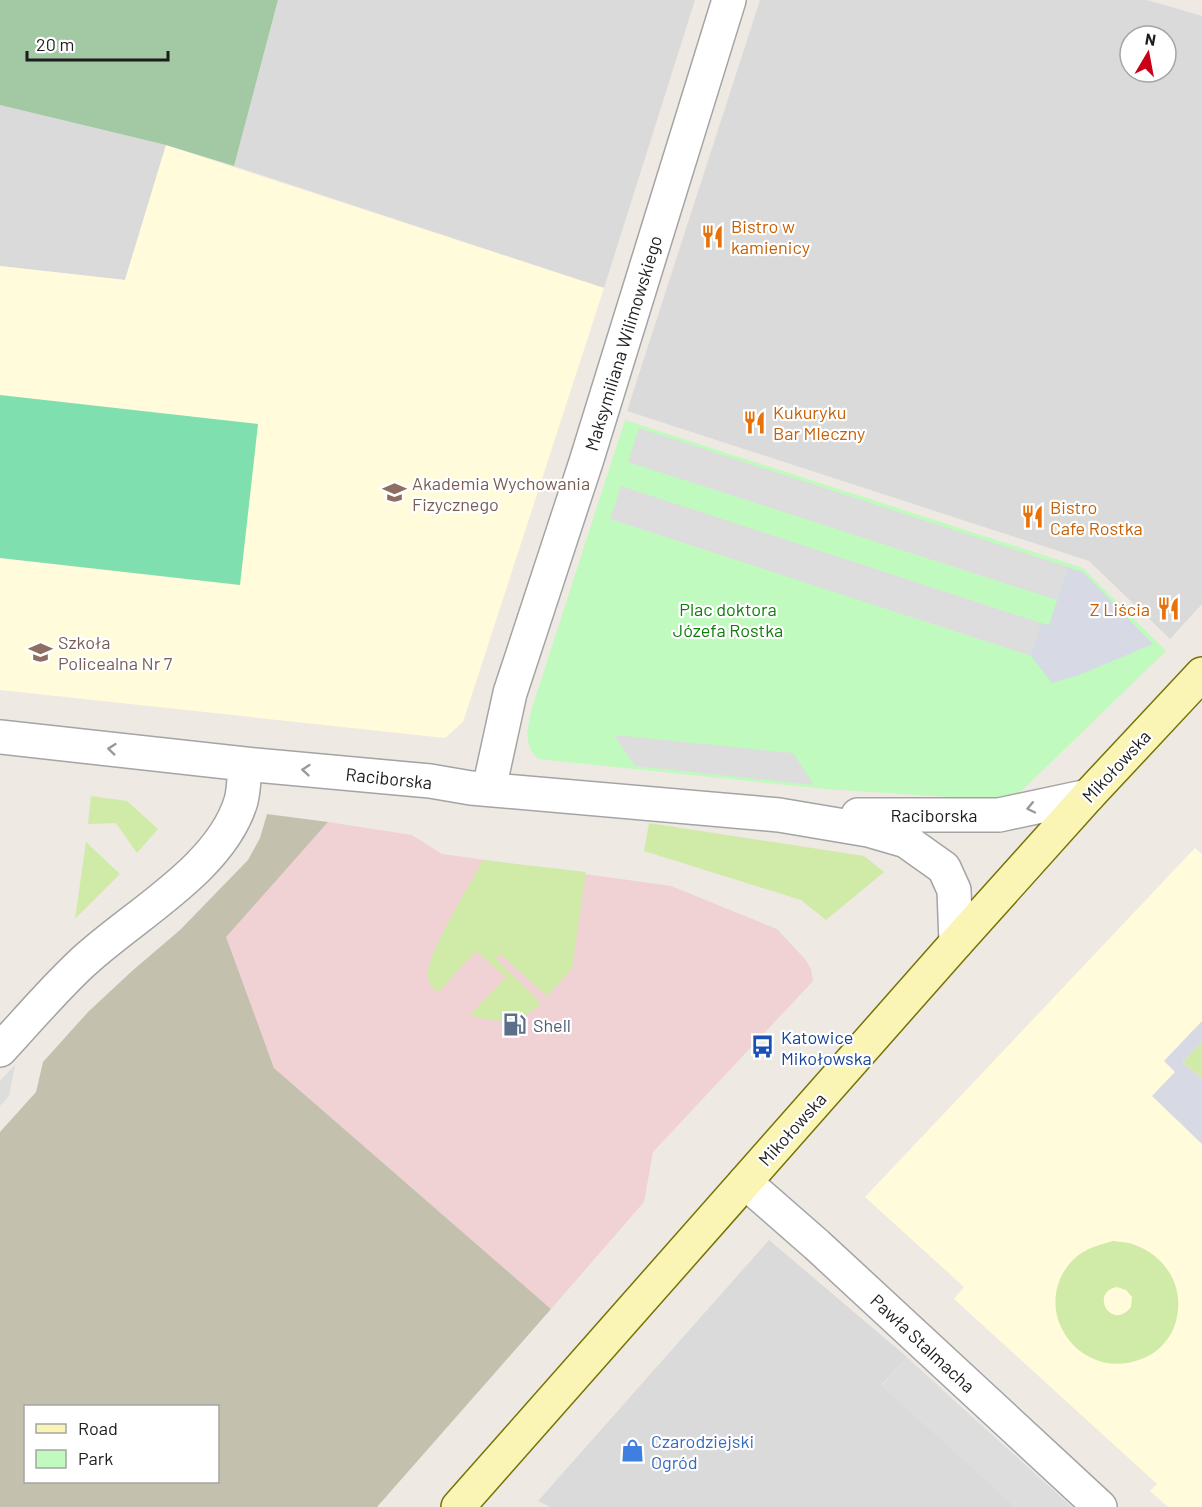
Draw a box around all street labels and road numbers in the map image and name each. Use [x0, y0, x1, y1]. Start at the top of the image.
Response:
street label: Maksymiliana Wilimowskiego [580, 232, 666, 454]
street label: Mikołowska [1077, 725, 1155, 807]
street label: Raciborska [345, 763, 433, 793]
street label: Raciborska [891, 804, 977, 826]
street label: Mikołowska [753, 1088, 831, 1170]
street label: Pawła Stalmacha [866, 1289, 980, 1397]

